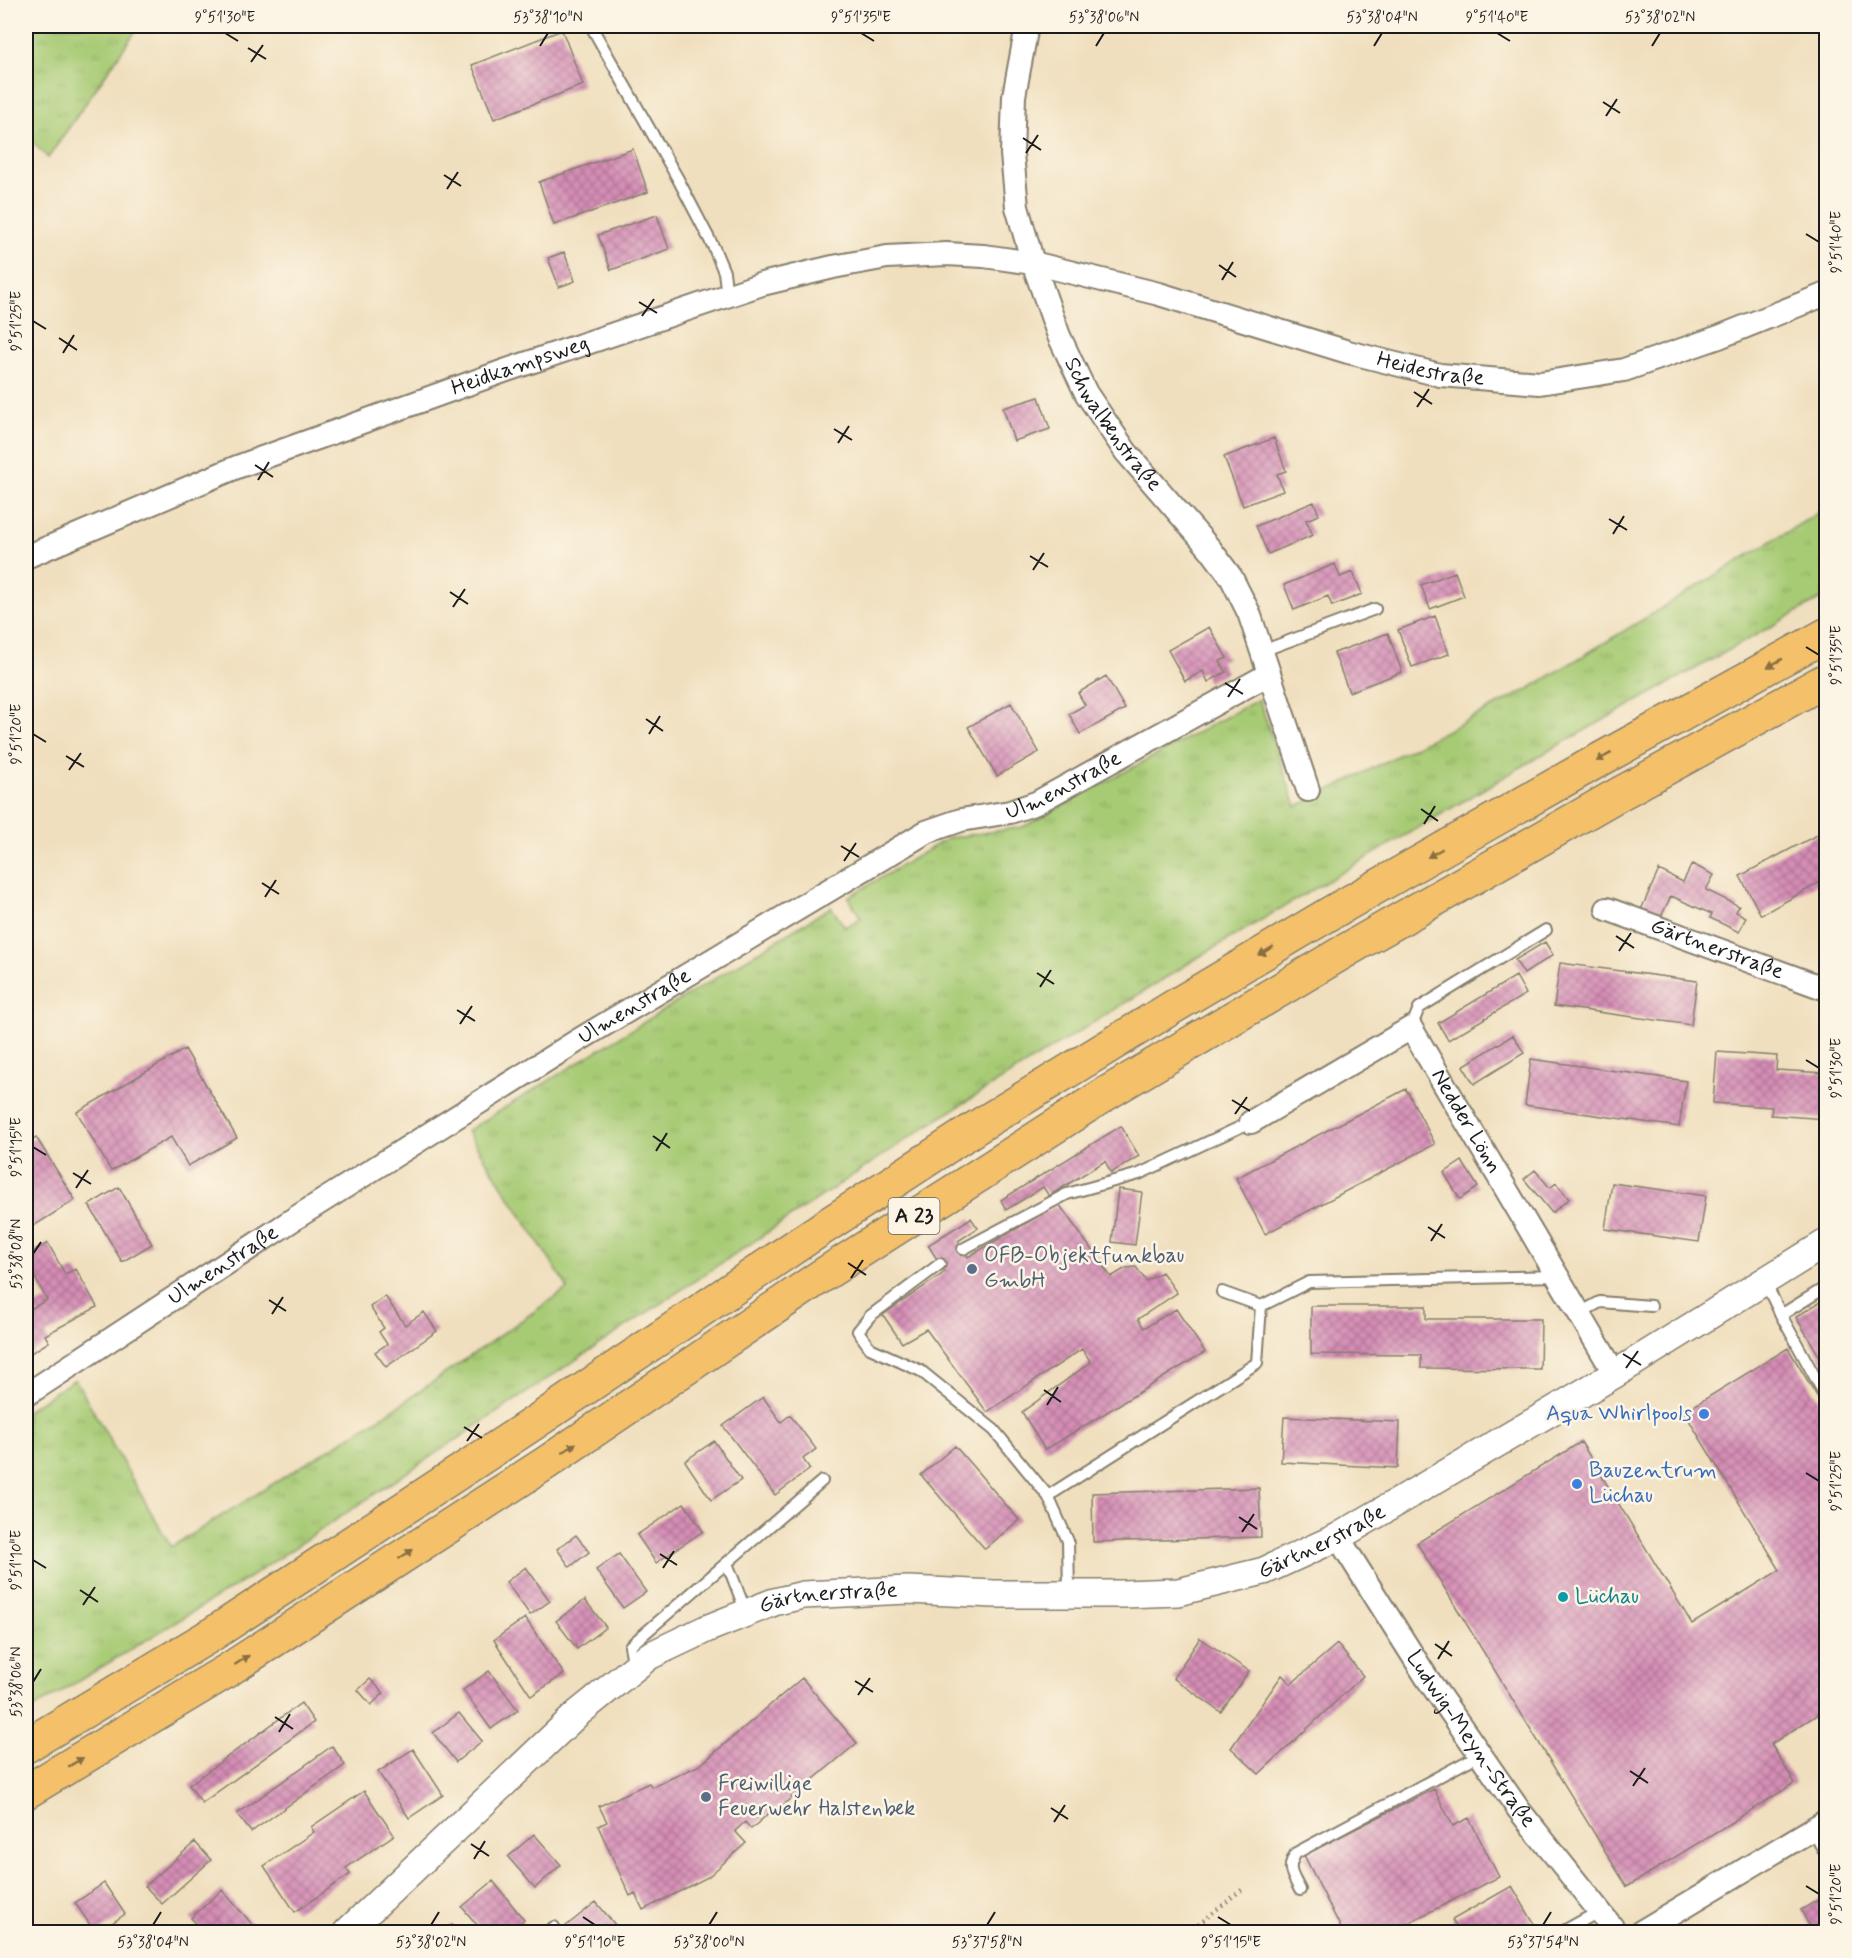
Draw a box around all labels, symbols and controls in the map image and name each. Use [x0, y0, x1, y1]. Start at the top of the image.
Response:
text: 9°51'30"E [195, 8, 256, 28]
text: 53°38'10"N [513, 8, 583, 28]
text: 9°51'35"E [831, 8, 891, 28]
text: 53°38'06"N [1069, 8, 1139, 28]
text: 53°38'04"N [1346, 8, 1418, 28]
text: 9°51'40"E [1466, 8, 1529, 28]
text: 53°38'02"N [1625, 8, 1695, 28]
text: 9°51'40"E [1827, 210, 1847, 273]
text: 9°51'25"E [7, 290, 27, 351]
street label: Heidkampsweg [448, 329, 593, 403]
street label: Heidestraße [1374, 346, 1486, 393]
street label: Schwalbenstraße [1057, 353, 1168, 497]
text: 9°51'35"E [1827, 625, 1847, 685]
one-way arrow [1766, 658, 1783, 668]
text: 9°51'20"E [7, 703, 27, 765]
street label: Ulmenstraße [1002, 744, 1126, 826]
one-way arrow [1595, 752, 1612, 762]
one-way arrow [1427, 848, 1443, 859]
street label: Gärtnerstraße [1647, 912, 1787, 986]
one-way arrow [1258, 946, 1274, 957]
street label: Ulmenstraße [573, 962, 696, 1051]
text: 9°51'30"E [1827, 1037, 1847, 1098]
street label: Nedder Lönn [1424, 1064, 1508, 1179]
text: 9°51'15"E [7, 1117, 27, 1177]
road number: A 23 [888, 1198, 940, 1234]
text: 53°38'08"N [7, 1219, 27, 1289]
street label: Ulmenstraße [163, 1219, 284, 1312]
place label: OFB-Objektfunkbau GmbH [984, 1242, 1184, 1295]
marker: OFB-Objektfunkbau GmbH [965, 1262, 979, 1276]
place label: Aqua Whirlpools [1546, 1400, 1692, 1428]
marker: Aqua Whirlpools [1697, 1407, 1711, 1421]
one-way arrow [561, 1443, 577, 1454]
text: 9°51'25"E [1827, 1450, 1847, 1511]
place label: Bauzentrum Lüchau [1589, 1457, 1717, 1510]
marker: Bauzentrum Lüchau [1570, 1477, 1584, 1491]
street label: Gärtnerstraße [1254, 1498, 1391, 1586]
text: 9°51'10"E [7, 1529, 27, 1590]
one-way arrow [397, 1548, 414, 1559]
street label: Gärtnerstraße [755, 1577, 898, 1621]
place label: Lüchau [1575, 1583, 1639, 1611]
marker: Lüchau [1556, 1590, 1570, 1604]
street label: Ludwig-Meyn-Straße [1399, 1646, 1542, 1834]
text: 53°38'06"N [7, 1647, 27, 1717]
one-way arrow [234, 1655, 251, 1666]
one-way arrow [68, 1756, 84, 1767]
place label: Freiwillige Feuerwehr Halstenbek [718, 1770, 915, 1823]
marker: Freiwillige Feuerwehr Halstenbek [699, 1790, 713, 1804]
text: 9°51'20"E [1827, 1863, 1847, 1925]
text: 53°38'04"N [117, 1933, 189, 1953]
text: 53°38'02"N [396, 1933, 466, 1953]
text: 9°51'10"E [565, 1933, 626, 1953]
text: 53°38'00"N [673, 1933, 745, 1953]
text: 53°37'58"N [952, 1933, 1022, 1953]
text: 9°51'15"E [1201, 1933, 1261, 1953]
text: 53°37'54"N [1507, 1933, 1579, 1953]

